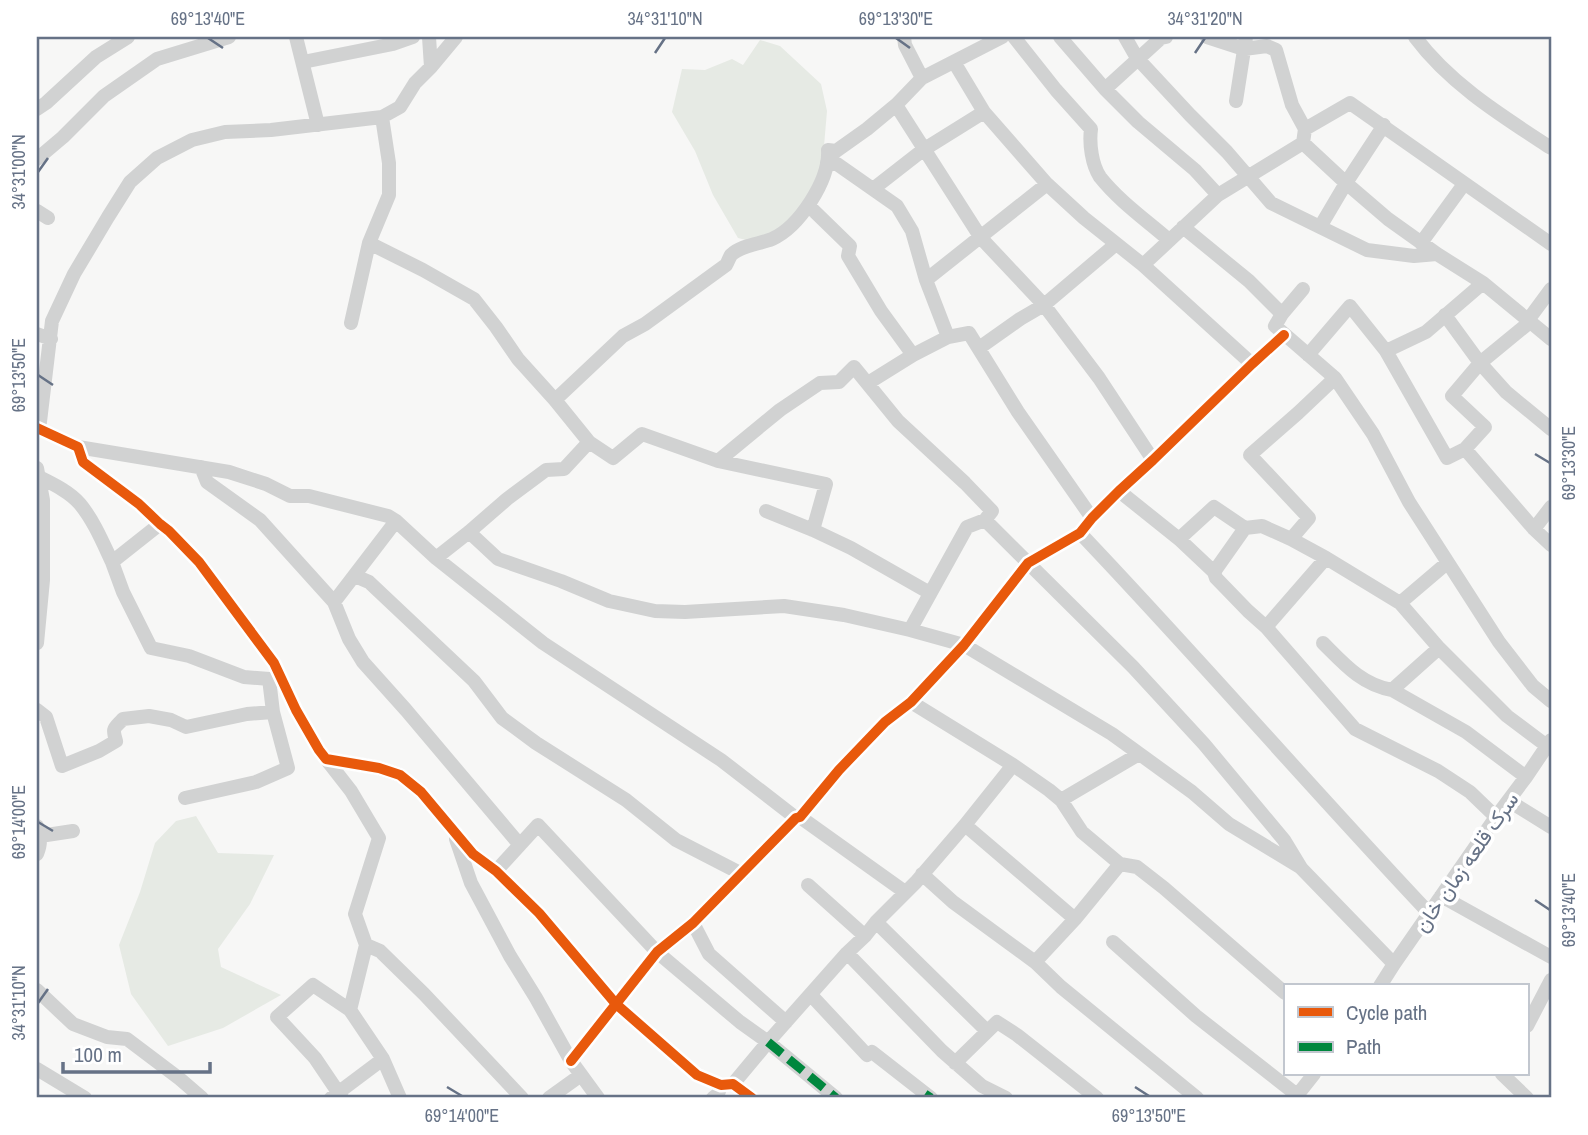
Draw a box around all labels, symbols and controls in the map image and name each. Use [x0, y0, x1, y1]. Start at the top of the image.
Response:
text: 69°13'40"E [171, 6, 245, 31]
text: 34°31'10"N [627, 6, 703, 31]
text: 69°13'30"E [859, 6, 933, 31]
text: 34°31'20"N [1167, 6, 1243, 31]
text: 34°31'00"N [6, 134, 31, 210]
text: 69°13'50"E [6, 338, 31, 412]
text: 69°13'30"E [1556, 426, 1581, 500]
text: 69°14'00"E [6, 785, 31, 859]
street label: سرک قلعه زمان خان [1407, 786, 1525, 938]
text: 69°13'40"E [1556, 873, 1581, 947]
text: 34°31'10"N [6, 965, 31, 1041]
legend [1284, 984, 1528, 1076]
text: Cycle path [1346, 998, 1427, 1027]
scale bar [63, 1030, 210, 1074]
text: Path [1346, 1032, 1381, 1061]
text: 100 m [74, 1040, 122, 1069]
text: 69°14'00"E [425, 1103, 499, 1128]
text: 69°13'50"E [1112, 1103, 1186, 1128]

